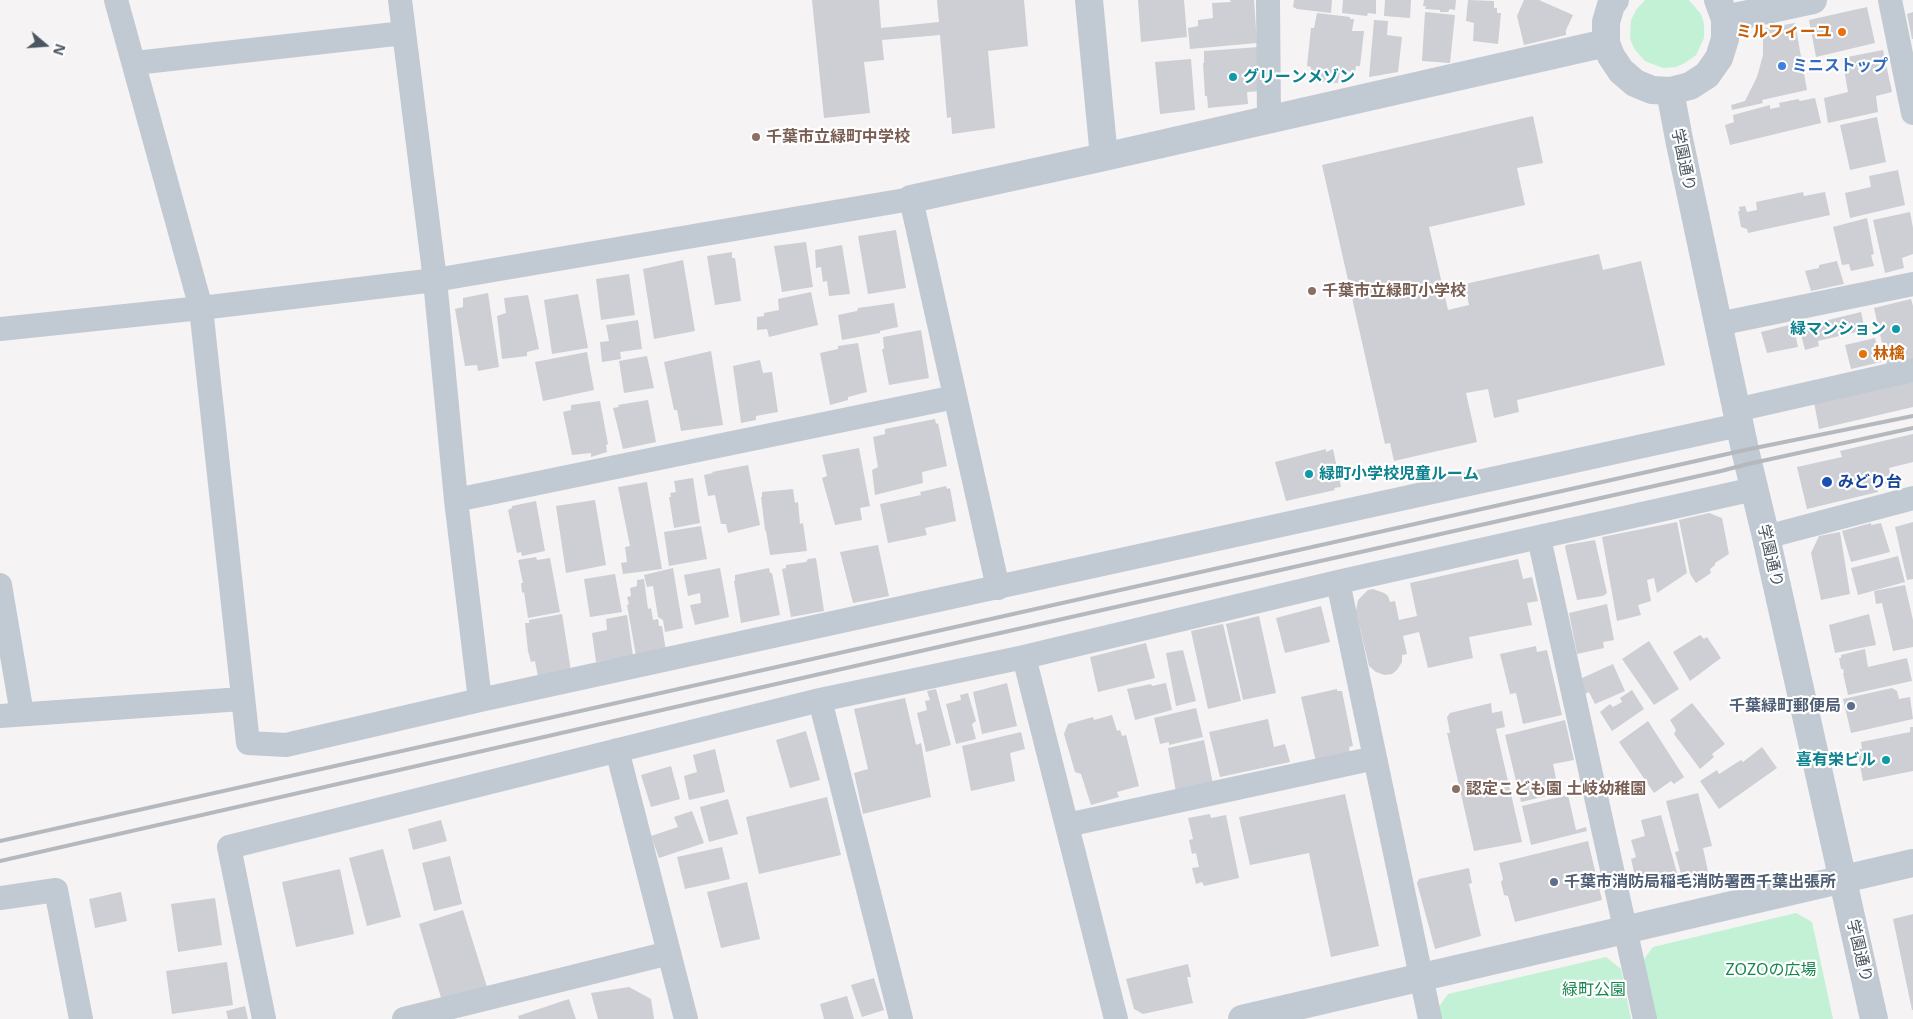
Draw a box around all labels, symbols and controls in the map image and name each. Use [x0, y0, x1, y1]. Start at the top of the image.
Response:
north arrow [20, 20, 70, 70]
place label: ミルフィーユ [1736, 22, 1832, 42]
marker: ミルフィーユ [1836, 26, 1848, 38]
text: N [49, 41, 71, 58]
place label: ミニストップ [1792, 56, 1888, 76]
marker: ミニストップ [1776, 60, 1788, 72]
place label: グリーンメゾン [1243, 67, 1355, 87]
marker: グリーンメゾン [1227, 71, 1239, 83]
place label: 千葉市立緑町中学校 [766, 127, 910, 147]
street label: 学園通り [1667, 127, 1699, 193]
marker: 千葉市立緑町中学校 [750, 131, 762, 143]
place label: 千葉市立緑町小学校 [1322, 281, 1466, 301]
marker: 千葉市立緑町小学校 [1306, 285, 1318, 297]
place label: 緑マンション [1790, 319, 1886, 339]
marker: 緑マンション [1890, 323, 1902, 335]
place label: 林檎 [1873, 344, 1905, 364]
marker: 林檎 [1857, 348, 1869, 360]
place label: 緑町小学校児童ルーム [1319, 464, 1479, 484]
marker: 緑町小学校児童ルーム [1303, 468, 1315, 480]
place label: みどり台 [1838, 472, 1902, 492]
marker: みどり台 [1820, 475, 1834, 489]
street label: 学園通り [1753, 523, 1787, 589]
place label: 千葉緑町郵便局 [1729, 696, 1841, 716]
marker: 千葉緑町郵便局 [1845, 700, 1857, 712]
place label: 喜有栄ビル [1796, 750, 1876, 770]
marker: 喜有栄ビル [1880, 754, 1892, 766]
place label: 認定こども園 土岐幼稚園 [1466, 779, 1646, 799]
marker: 認定こども園 土岐幼稚園 [1450, 783, 1462, 795]
place label: 千葉市消防局稲毛消防署西千葉出張所 [1564, 872, 1836, 892]
marker: 千葉市消防局稲毛消防署西千葉出張所 [1548, 876, 1560, 888]
street label: 学園通り [1842, 918, 1876, 984]
park label: ZOZOの広場 [1726, 960, 1816, 980]
park label: 緑町公園 [1562, 980, 1626, 1000]

